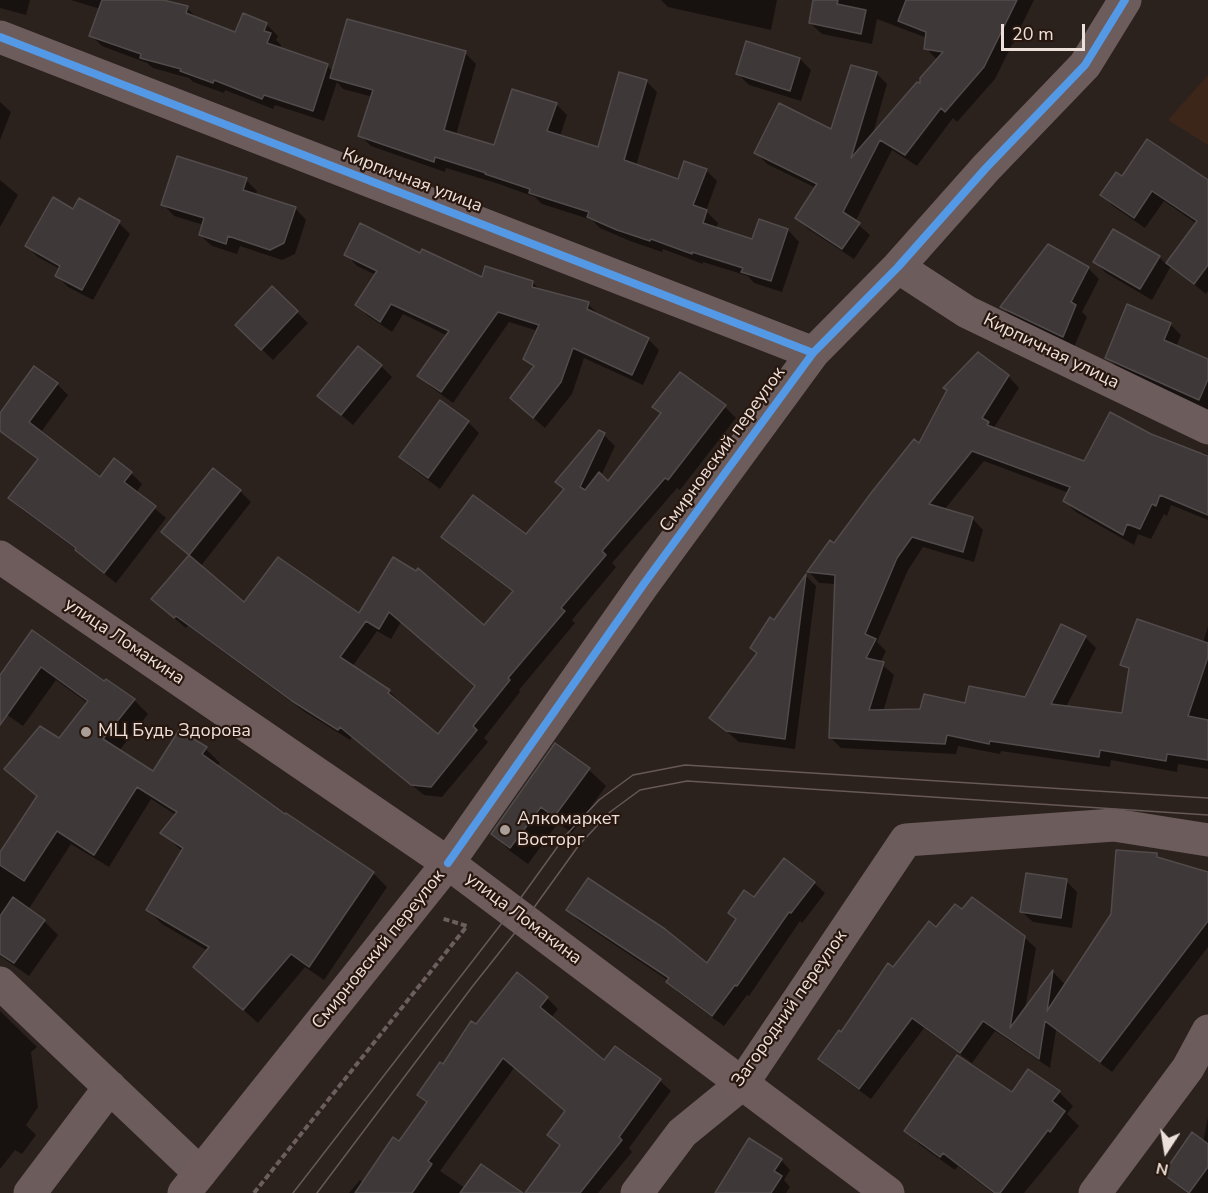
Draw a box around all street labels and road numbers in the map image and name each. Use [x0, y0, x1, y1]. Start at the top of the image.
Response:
street label: Кирпичная улица [339, 144, 485, 218]
street label: Кирпичная улица [980, 310, 1122, 394]
street label: Смирновский переулок [656, 363, 790, 537]
street label: улица Ломакина [60, 594, 188, 690]
street label: Смирновский переулок [308, 866, 450, 1034]
street label: улица Ломакина [461, 868, 585, 970]
street label: Загородний переулок [728, 926, 852, 1092]

